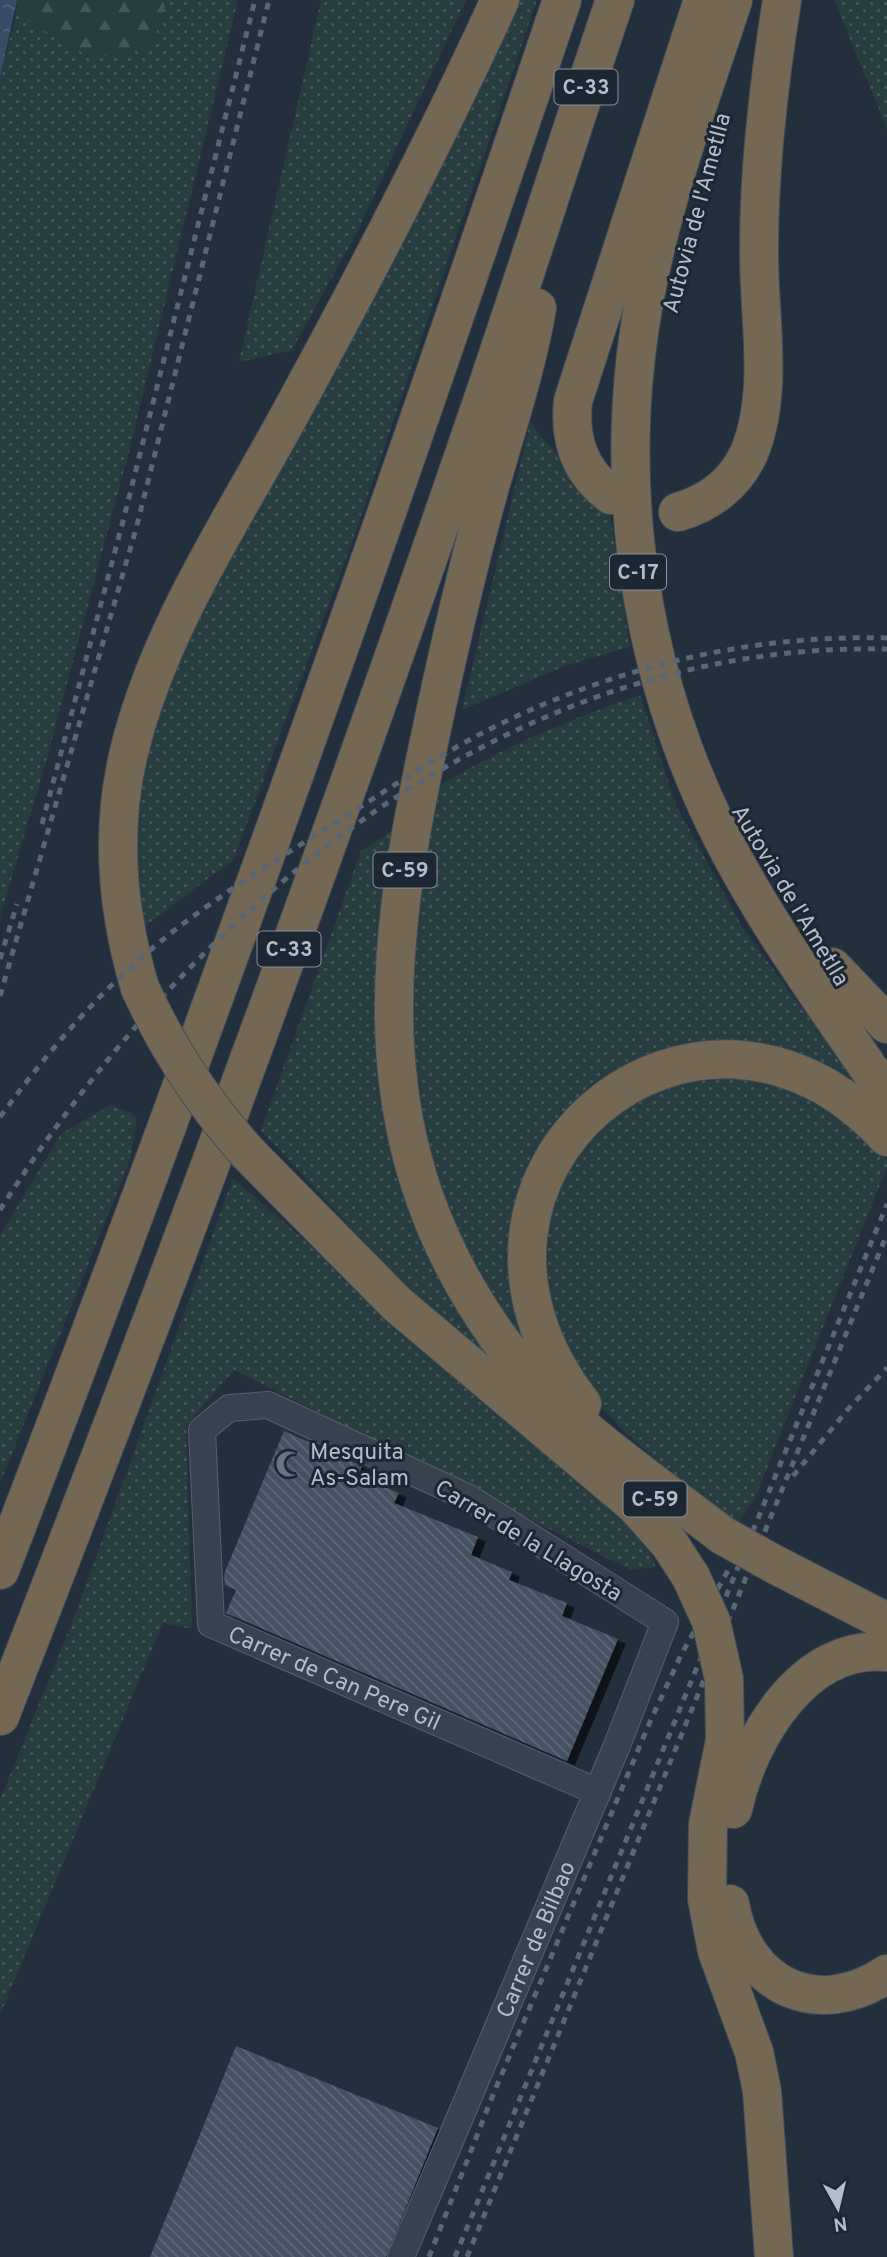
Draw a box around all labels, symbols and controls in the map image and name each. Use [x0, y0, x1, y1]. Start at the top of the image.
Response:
road number: C-33 [554, 70, 618, 104]
street label: Autovia de l'Ametlla [658, 110, 739, 317]
road number: C-17 [610, 554, 666, 590]
street label: Autovia de l'Ametlla [723, 800, 854, 992]
road number: C-59 [374, 852, 436, 888]
road number: C-33 [258, 932, 320, 967]
place label: Mesquita As-Salam [310, 1439, 409, 1494]
mosque icon: Mesquita As-Salam [274, 1449, 304, 1479]
street label: Carrer de la Llagosta [429, 1475, 627, 1610]
road number: C-59 [624, 1482, 686, 1516]
street label: Carrer de Can Pere Gil [223, 1621, 444, 1739]
street label: Carrer de Bilbao [492, 1857, 584, 2023]
north arrow [803, 2173, 873, 2243]
text: N [832, 2210, 849, 2236]

